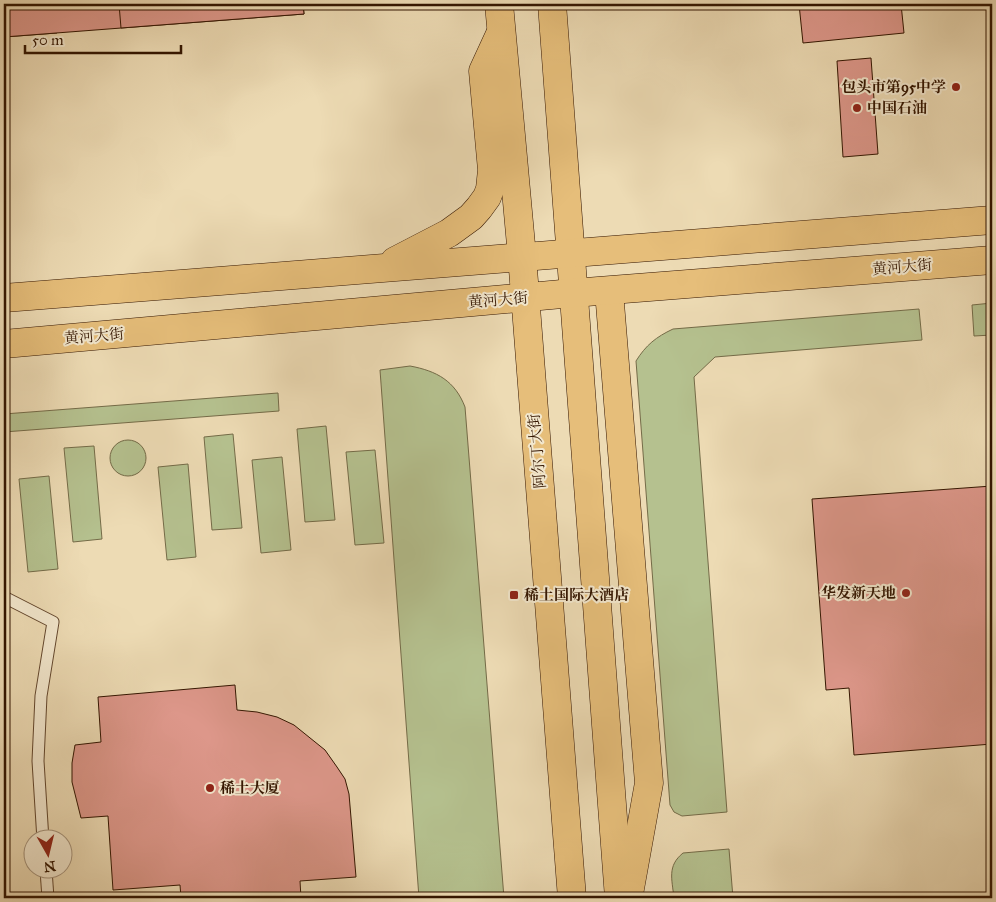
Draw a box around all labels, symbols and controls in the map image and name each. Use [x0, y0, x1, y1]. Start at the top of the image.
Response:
scale bar [25, 22, 181, 54]
text: 50 m [32, 31, 64, 49]
place label: 包头市第95中学 [841, 78, 946, 97]
marker: 包头市第95中学 [950, 81, 962, 93]
place label: 中国石油 [867, 99, 927, 117]
marker: 中国石油 [851, 102, 863, 114]
street label: 黄河大街 [871, 255, 933, 279]
street label: 黄河大街 [467, 288, 529, 312]
street label: 黄河大街 [63, 324, 125, 348]
street label: 阿尔丁大街 [525, 413, 549, 489]
place label: 华发新天地 [821, 584, 896, 602]
place label: 稀土国际大酒店 [524, 586, 629, 604]
marker: 华发新天地 [900, 587, 912, 599]
marker: 稀土国际大酒店 [508, 589, 520, 601]
place label: 稀土大厦 [220, 779, 280, 797]
marker: 稀土大厦 [204, 782, 216, 794]
north arrow [22, 830, 72, 880]
text: N [43, 857, 57, 876]

